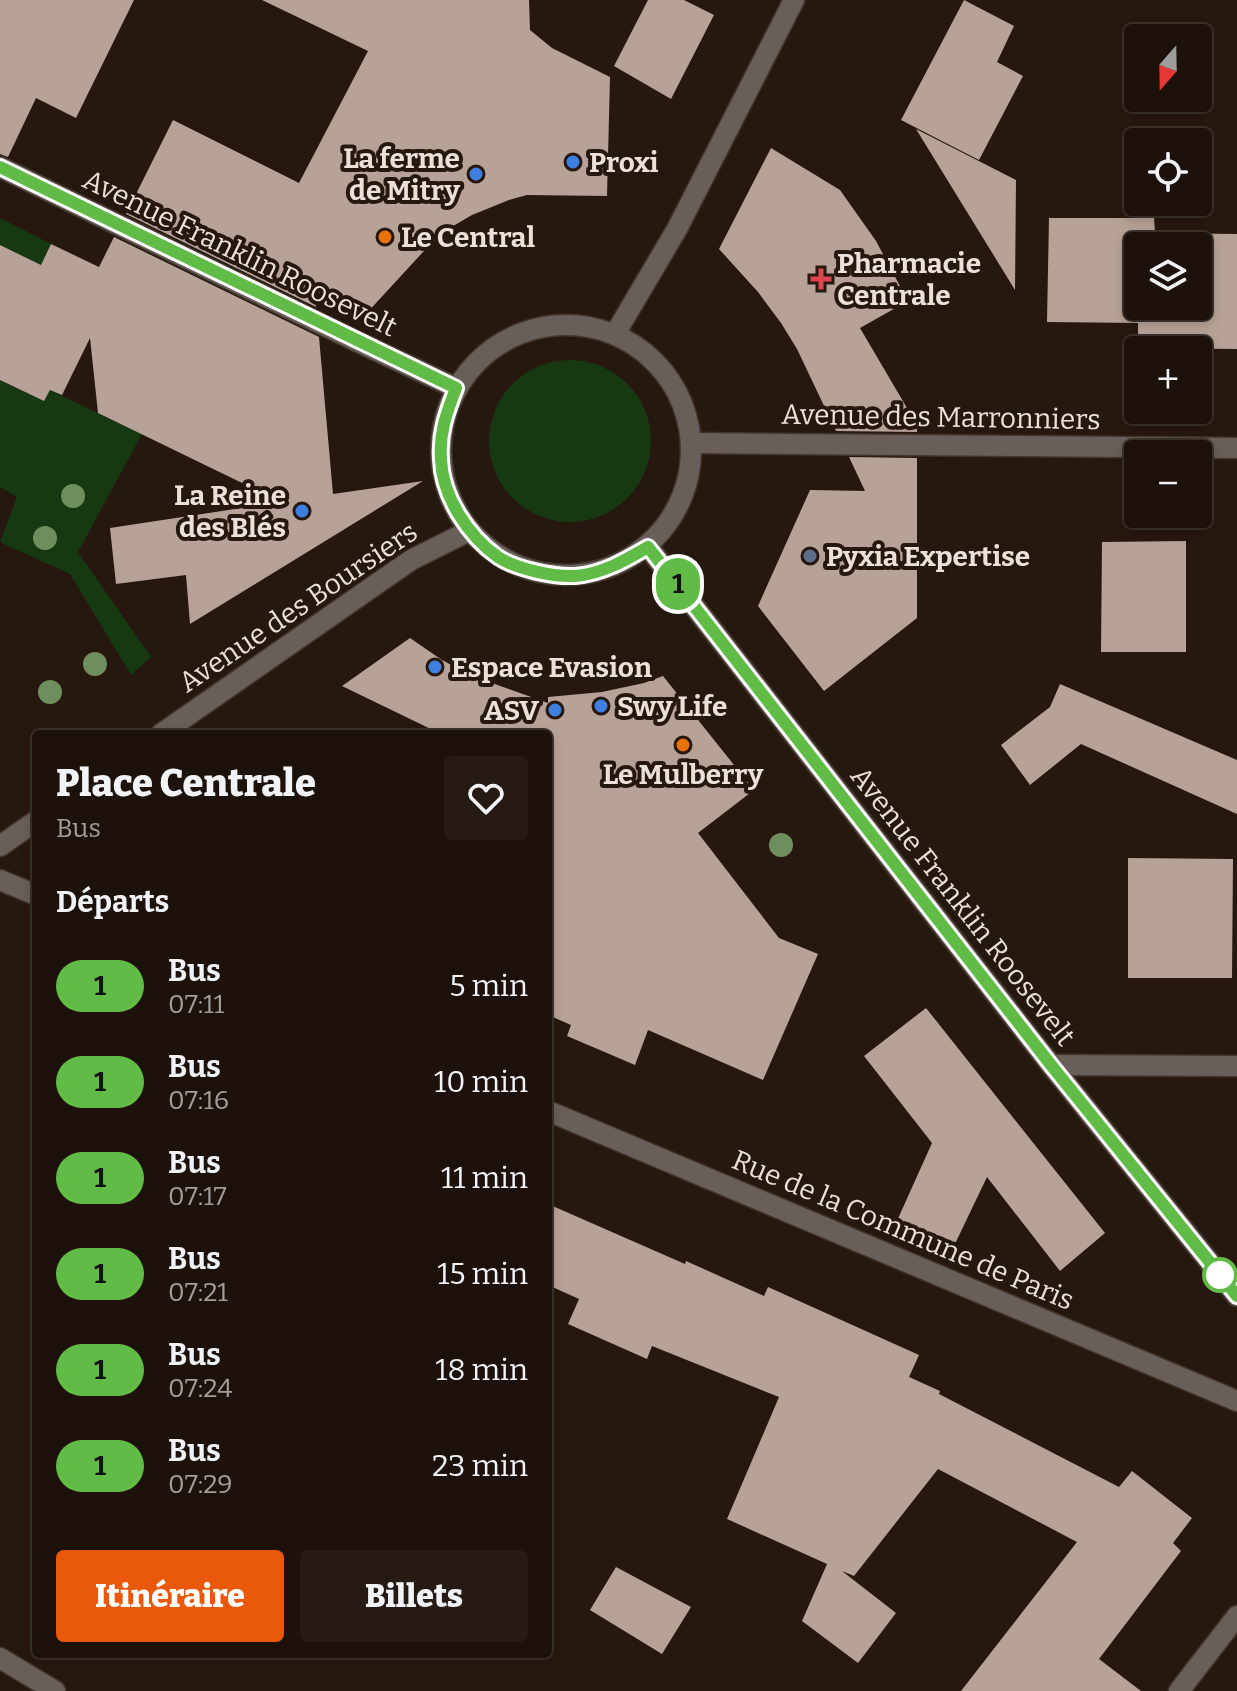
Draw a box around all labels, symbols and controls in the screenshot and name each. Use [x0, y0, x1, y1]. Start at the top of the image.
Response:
north arrow [1124, 24, 1212, 112]
map controls [1124, 24, 1212, 528]
button: locate [1124, 128, 1212, 216]
place label: La ferme de Mitry [343, 142, 460, 207]
place label: Proxi [589, 146, 659, 179]
marker: Proxi [564, 153, 582, 171]
street label: Avenue Franklin Roosevelt [78, 163, 402, 343]
marker: La ferme de Mitry [467, 165, 485, 183]
place label: Le Central [401, 221, 535, 254]
marker: Le Central [376, 228, 394, 246]
button: layers [1124, 232, 1212, 320]
place label: Pharmacie Centrale [837, 247, 981, 312]
marker: Pharmacie Centrale [812, 270, 830, 288]
button: + [1124, 336, 1212, 424]
street label: Avenue des Marronniers [781, 398, 1101, 436]
button: − [1124, 440, 1212, 528]
place label: La Reine des Blés [174, 479, 286, 544]
marker: La Reine des Blés [293, 502, 311, 520]
street label: Avenue des Boursiers [172, 515, 424, 699]
place label: Pyxia Expertise [826, 540, 1030, 573]
marker: Pyxia Expertise [801, 547, 819, 565]
line badge: 1 [652, 558, 704, 610]
text: 1 [672, 567, 684, 600]
place label: Espace Evasion [451, 651, 652, 684]
marker: Espace Evasion [426, 658, 444, 676]
place label: Swy Life [617, 690, 727, 723]
place label: ASV [484, 694, 539, 727]
marker: Swy Life [592, 697, 610, 715]
marker: ASV [546, 701, 564, 719]
marker: Le Mulberry [674, 736, 692, 754]
button: heart [444, 756, 528, 840]
place label: Le Mulberry [603, 758, 764, 791]
text: Place Centrale [56, 760, 316, 806]
street label: Avenue Franklin Roosevelt [844, 760, 1082, 1052]
text: Bus [56, 813, 101, 844]
text: Départs [56, 884, 169, 920]
text: Bus [168, 953, 221, 989]
text: 5 min [449, 968, 528, 1004]
text: 1 [94, 969, 106, 1002]
text: 07:11 [168, 989, 224, 1020]
text: Bus [168, 1049, 221, 1085]
text: 10 min [434, 1064, 528, 1100]
text: 1 [94, 1065, 106, 1098]
text: 07:16 [168, 1085, 229, 1116]
street label: Rue de la Commune de Paris [727, 1143, 1079, 1317]
text: Bus [168, 1145, 221, 1181]
text: 11 min [441, 1160, 528, 1196]
text: 1 [94, 1161, 106, 1194]
text: 07:17 [168, 1181, 227, 1212]
text: Bus [168, 1241, 221, 1277]
text: 15 min [437, 1256, 528, 1292]
text: 1 [94, 1257, 106, 1290]
unlabelled marker [1203, 1258, 1237, 1292]
text: 07:21 [168, 1277, 228, 1308]
text: Bus [168, 1337, 221, 1373]
text: 18 min [435, 1352, 528, 1388]
text: 1 [94, 1353, 106, 1386]
text: 07:24 [168, 1373, 233, 1404]
text: Bus [168, 1433, 221, 1469]
text: 23 min [432, 1448, 528, 1484]
text: 1 [94, 1449, 106, 1482]
text: 07:29 [168, 1469, 233, 1500]
button: Itinéraire [56, 1550, 284, 1642]
button: Billets [300, 1550, 528, 1642]

